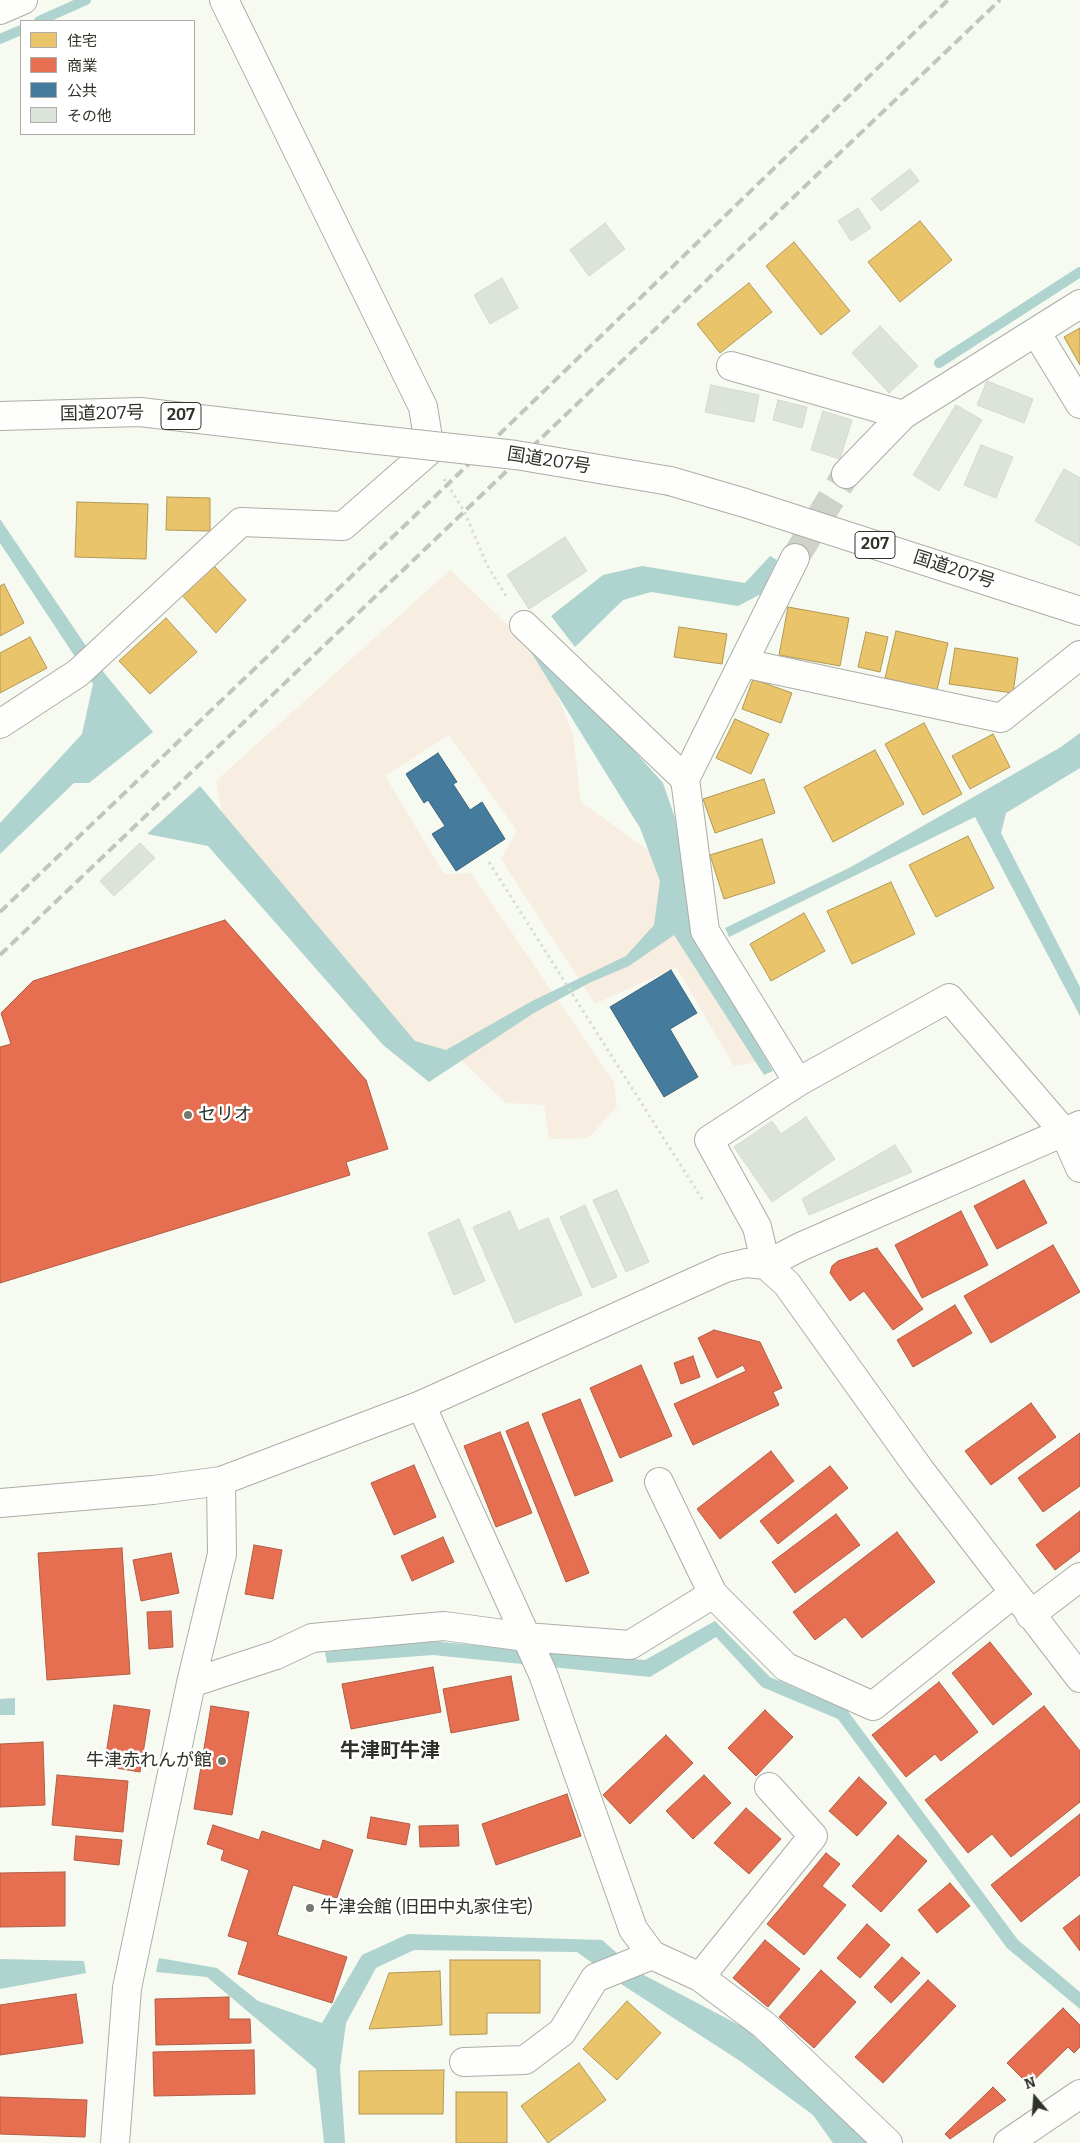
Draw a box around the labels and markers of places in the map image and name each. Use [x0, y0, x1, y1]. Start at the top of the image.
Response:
place label: セリオ [198, 1104, 252, 1126]
marker: セリオ [182, 1109, 194, 1121]
place label: 牛津赤れんが館 [86, 1750, 212, 1772]
marker: 牛津赤れんが館 [216, 1755, 228, 1767]
place label: 牛津会館 (旧田中丸家住宅) [320, 1897, 533, 1919]
marker: 牛津会館 (旧田中丸家住宅) [304, 1902, 316, 1914]

